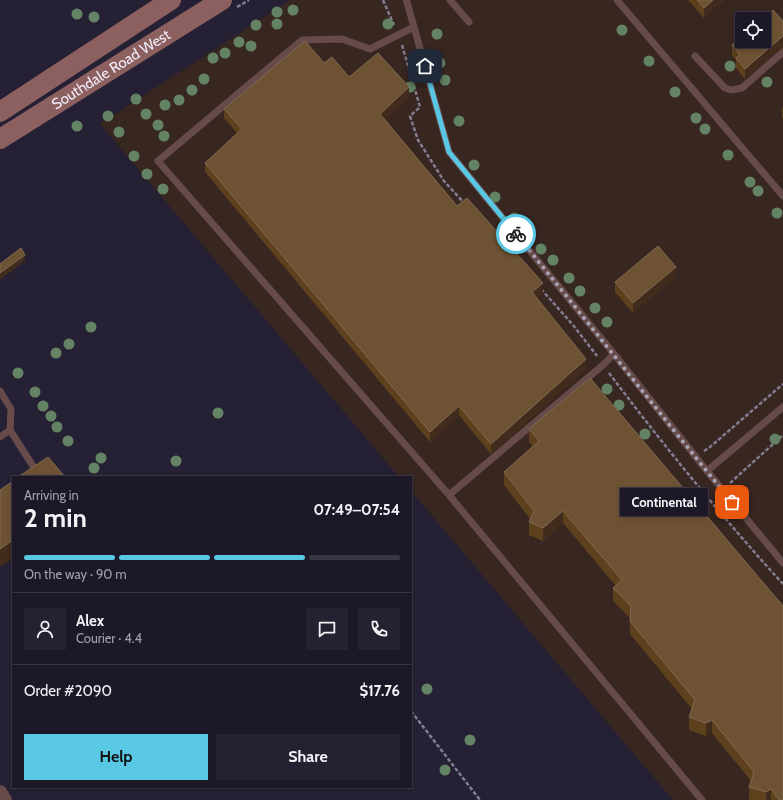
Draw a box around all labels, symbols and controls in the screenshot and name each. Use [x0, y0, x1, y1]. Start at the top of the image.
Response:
map controls [735, 12, 771, 48]
button: locate [735, 12, 771, 48]
street label: Southdale Road West [48, 26, 174, 113]
pin [408, 49, 442, 83]
icon: home [414, 55, 436, 77]
courier [496, 214, 536, 254]
icon: bike [505, 223, 527, 245]
pin [715, 485, 749, 519]
text: Arriving in [24, 487, 79, 503]
callout: Continental [620, 488, 708, 516]
icon: bag [721, 491, 743, 513]
text: Continental [631, 494, 697, 510]
text: 07:49–07:54 [313, 501, 400, 519]
text: 2 min [24, 502, 87, 534]
text: On the way · 90 m [24, 566, 127, 582]
button: person [24, 608, 66, 650]
button: chat [306, 608, 348, 650]
button: phone [358, 608, 400, 650]
text: Alex [76, 612, 104, 630]
text: Courier · 4.4 [76, 630, 142, 646]
text: Order #2090 [24, 682, 112, 700]
text: $17.76 [360, 682, 400, 700]
button: Help [24, 734, 208, 780]
button: Share [216, 734, 400, 780]

